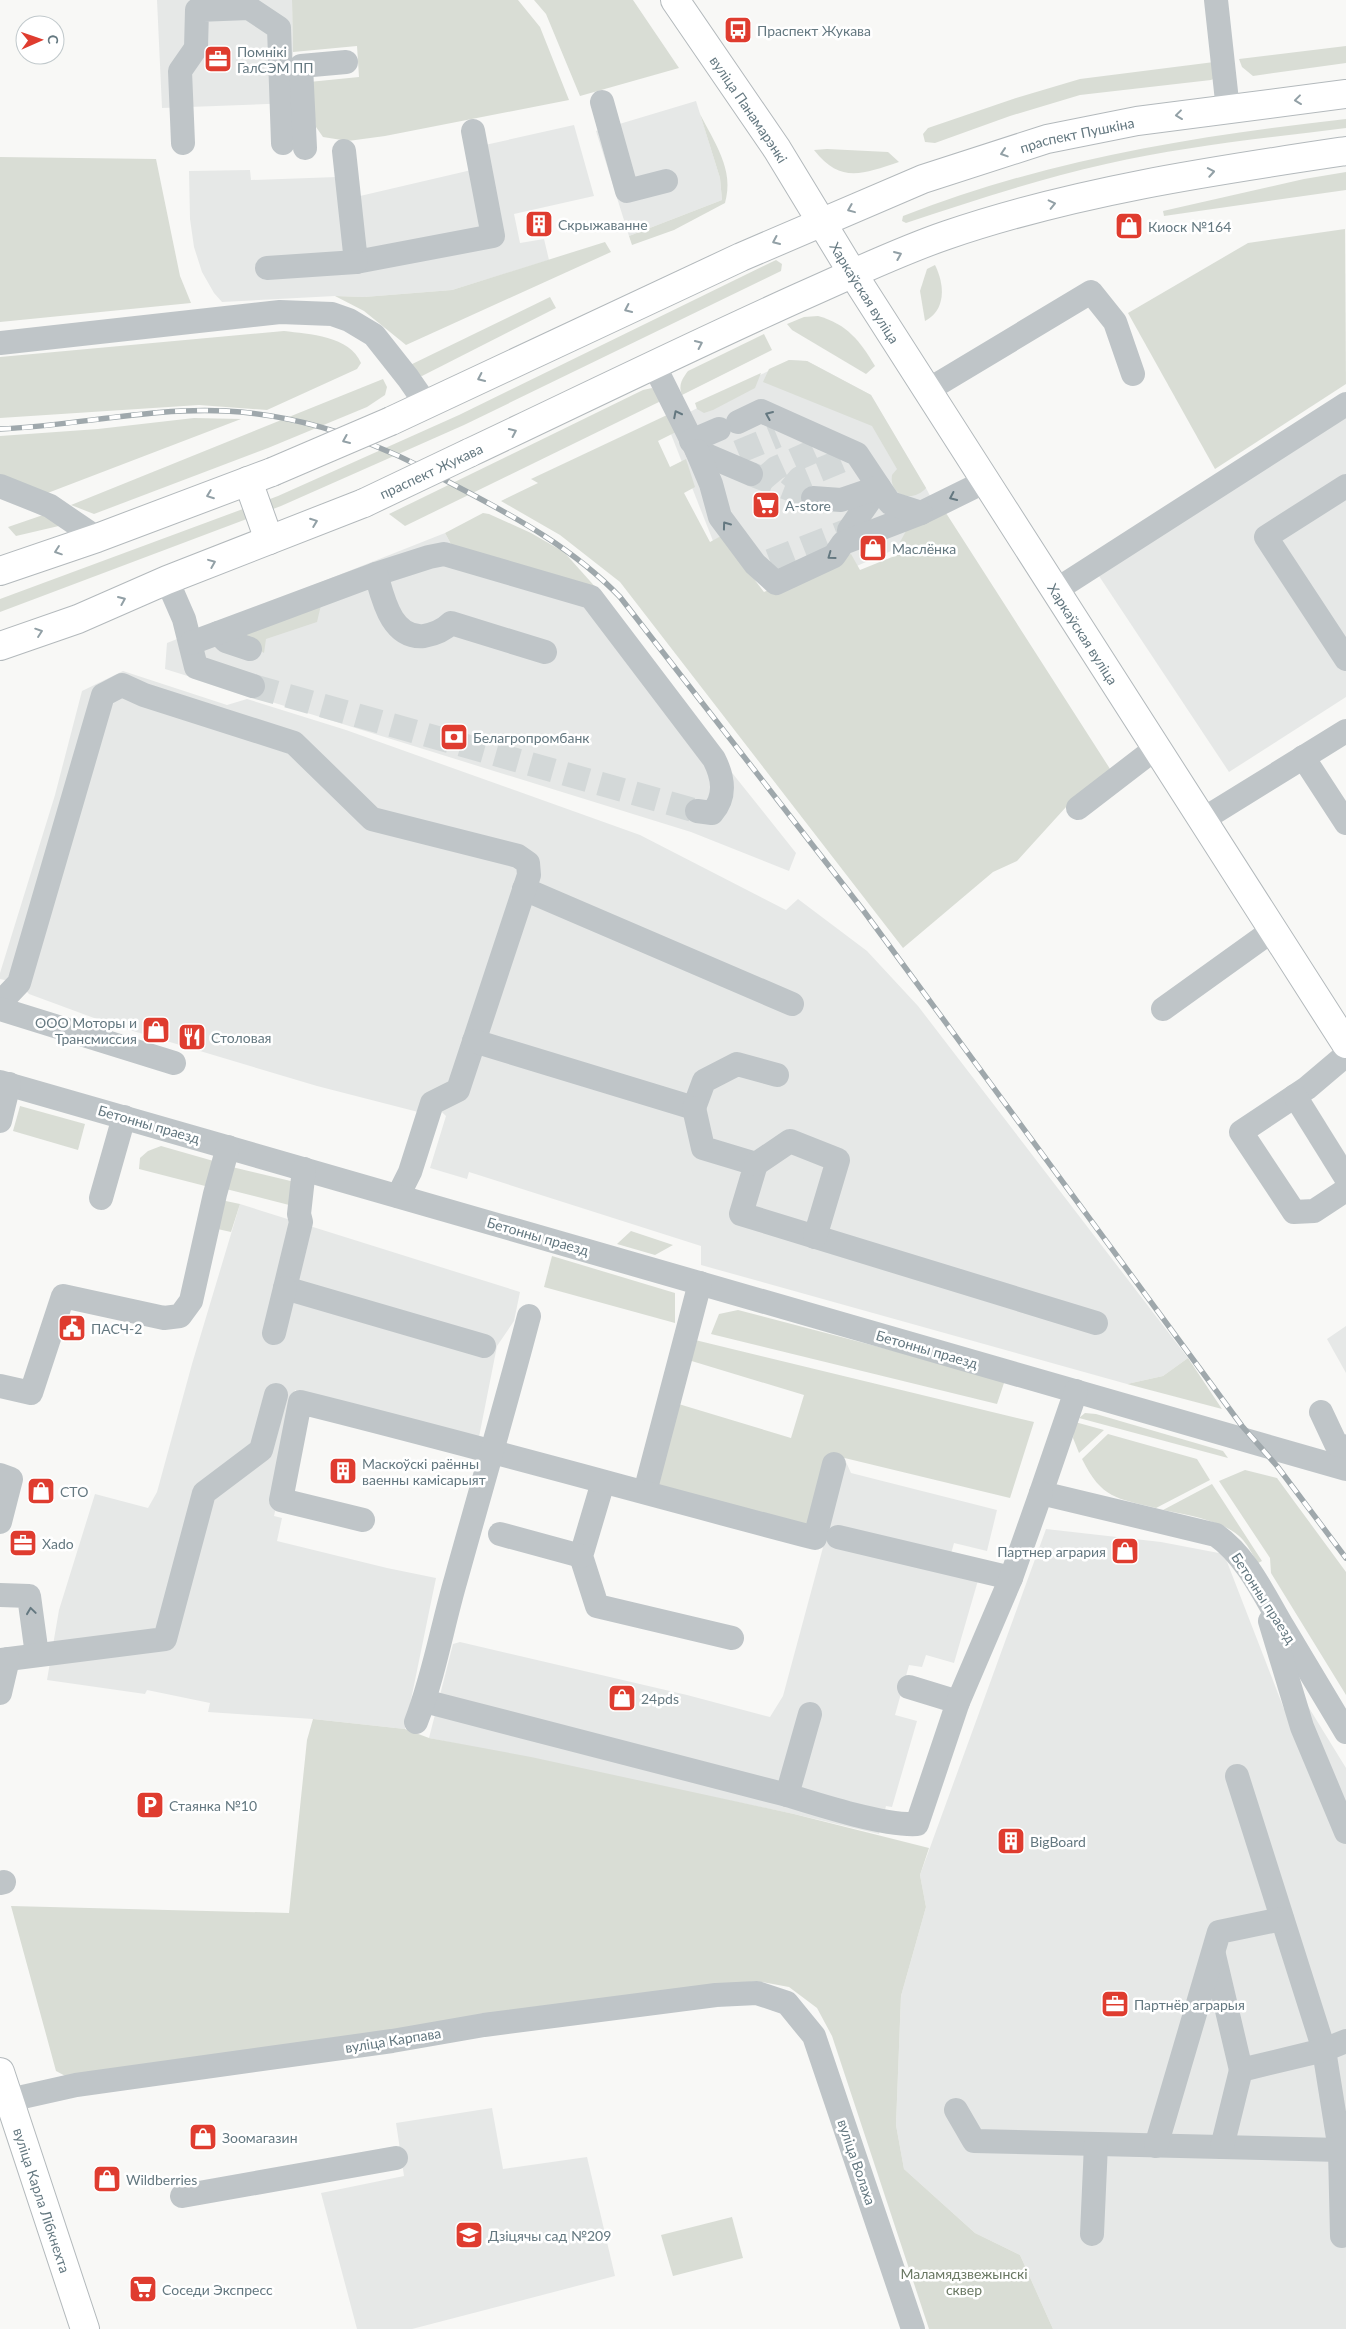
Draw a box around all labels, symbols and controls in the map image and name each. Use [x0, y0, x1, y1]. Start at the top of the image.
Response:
north arrow [15, 15, 65, 65]
bus stop icon: Праспект Жукава [723, 15, 753, 45]
place label: Праспект Жукава [757, 22, 871, 39]
text: С [45, 35, 62, 45]
place label: Помнікі ГалСЭМ ПП [237, 43, 314, 76]
office icon: Помнікі ГалСЭМ ПП [203, 44, 233, 74]
street label: вуліца Панамарэнкі [707, 52, 792, 166]
one-way arrow [1293, 95, 1302, 105]
one-way arrow [1175, 110, 1184, 120]
street label: праспект Пушкіна [1017, 113, 1136, 156]
one-way arrow [1000, 147, 1008, 157]
one-way arrow [1207, 168, 1216, 178]
one-way arrow [1047, 199, 1056, 210]
one-way arrow [847, 203, 856, 213]
building icon: Скрыжаванне [524, 209, 554, 239]
shop icon: Киоск №164 [1114, 211, 1144, 241]
place label: Скрыжаванне [558, 216, 648, 233]
place label: Киоск №164 [1148, 218, 1231, 235]
one-way arrow [772, 235, 781, 246]
street label: Харкаўская вуліца [827, 239, 904, 346]
one-way arrow [893, 251, 902, 261]
one-way arrow [624, 303, 633, 314]
one-way arrow [693, 341, 702, 351]
one-way arrow [477, 372, 486, 383]
one-way arrow [673, 410, 683, 419]
one-way arrow [765, 410, 774, 421]
one-way arrow [508, 428, 517, 438]
one-way arrow [342, 434, 351, 445]
street label: праспект Жукава [377, 440, 485, 502]
one-way arrow [207, 489, 215, 499]
supermarket icon: А-store [751, 490, 781, 520]
one-way arrow [950, 490, 959, 500]
place label: А-store [785, 497, 831, 514]
one-way arrow [309, 518, 318, 528]
one-way arrow [723, 521, 732, 531]
shop icon: Маслёнка [858, 533, 888, 563]
place label: Маслёнка [892, 540, 956, 557]
one-way arrow [54, 546, 63, 556]
one-way arrow [827, 550, 837, 559]
one-way arrow [207, 558, 216, 569]
street label: Харкаўская вуліца [1045, 580, 1122, 687]
one-way arrow [117, 595, 126, 606]
one-way arrow [34, 628, 43, 638]
bank icon: Белагропромбанк [439, 722, 469, 752]
place label: Белагропромбанк [473, 729, 590, 746]
place label: ООО Моторы и Трансмиссия [35, 1014, 137, 1047]
shop icon: ООО Моторы и Трансмиссия [141, 1015, 171, 1045]
restaurant icon: Столовая [177, 1022, 207, 1052]
place label: Столовая [211, 1029, 272, 1046]
street label: Бетонны праезд [96, 1101, 202, 1147]
street label: Бетонны праезд [485, 1213, 591, 1259]
public building icon: ПАСЧ-2 [57, 1313, 87, 1343]
place label: ПАСЧ-2 [91, 1320, 142, 1337]
street label: Бетонны праезд [874, 1326, 980, 1372]
place label: Маскоўскі раённы ваенны камісарыят [362, 1455, 486, 1488]
building icon: Маскоўскі раённы ваенны камісарыят [328, 1456, 358, 1486]
shop icon: СТО [26, 1476, 56, 1506]
place label: СТО [60, 1483, 88, 1500]
office icon: Xado [8, 1528, 38, 1558]
place label: Xado [42, 1535, 74, 1552]
shop icon: Партнер агрария [1110, 1536, 1140, 1566]
place label: Партнер агрария [997, 1543, 1106, 1560]
street label: Бетонны праезд [1228, 1549, 1300, 1647]
one-way arrow [26, 1607, 37, 1615]
shop icon: 24pds [607, 1683, 637, 1713]
place label: 24pds [641, 1690, 679, 1707]
parking icon: Стаянка №10 [135, 1790, 165, 1820]
place label: Стаянка №10 [169, 1797, 257, 1814]
building icon: BigBoard [996, 1826, 1026, 1856]
place label: BigBoard [1030, 1833, 1086, 1850]
office icon: Партнёр аграрыя [1100, 1989, 1130, 2019]
place label: Партнёр аграрыя [1134, 1996, 1245, 2013]
street label: вуліца Карпава [344, 2024, 442, 2056]
street label: вуліца Волаха [834, 2117, 880, 2207]
shop icon: Зоомагазин [188, 2122, 218, 2152]
street label: вуліца Карла Лібкнехта [11, 2125, 74, 2275]
place label: Зоомагазин [222, 2129, 298, 2146]
shop icon: Wildberries [92, 2164, 122, 2194]
place label: Wildberries [126, 2171, 197, 2188]
school or university icon: Дзіцячы сад №209 [454, 2220, 484, 2250]
place label: Дзіцячы сад №209 [488, 2227, 611, 2244]
park label: Маламядзвежынскі сквер [900, 2265, 1028, 2298]
supermarket icon: Соседи Экспресс [128, 2274, 158, 2304]
place label: Соседи Экспресс [162, 2281, 273, 2298]

